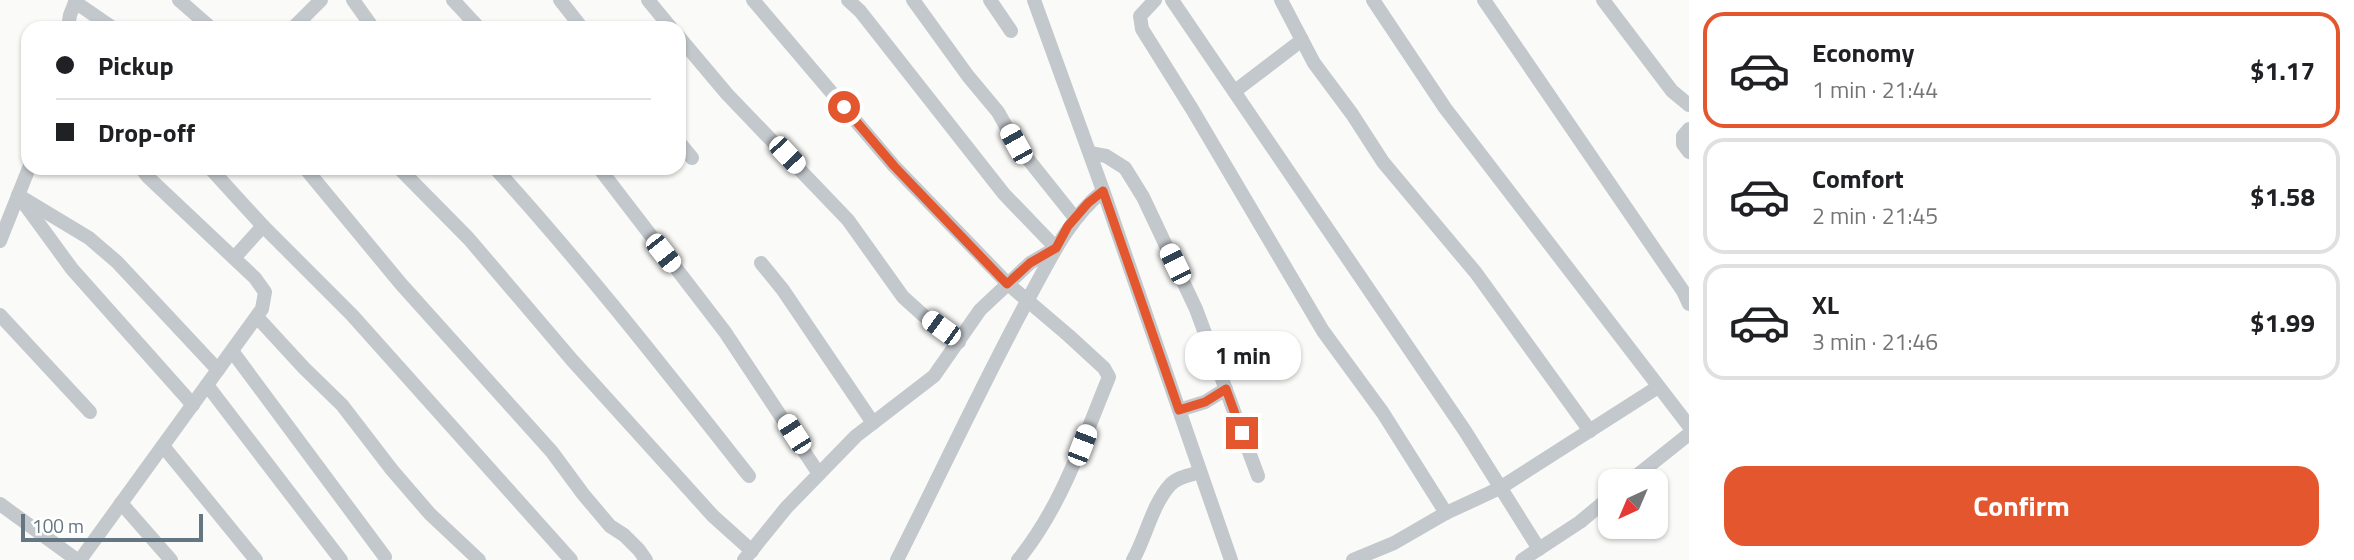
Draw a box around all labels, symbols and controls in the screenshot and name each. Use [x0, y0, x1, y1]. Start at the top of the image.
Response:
text: Economy [1812, 33, 1914, 72]
icon: car [1728, 39, 1791, 102]
text: Pickup [98, 46, 174, 85]
text: $1.17 [2250, 51, 2315, 90]
text: 1 min · 21:44 [1812, 72, 1938, 107]
route start [828, 91, 860, 123]
text: Drop-off [98, 113, 195, 152]
car [997, 121, 1036, 167]
car [765, 132, 810, 178]
text: Comfort [1812, 159, 1904, 198]
icon: car [1728, 165, 1791, 228]
text: $1.58 [2250, 177, 2315, 216]
text: 2 min · 21:45 [1812, 198, 1938, 233]
car [642, 230, 685, 276]
car [1157, 241, 1194, 287]
text: XL [1812, 285, 1839, 324]
icon: car [1728, 291, 1791, 354]
text: $1.99 [2250, 303, 2315, 342]
car [918, 307, 965, 349]
text: 3 min · 21:46 [1812, 324, 1938, 359]
callout: 1 min [1184, 332, 1300, 380]
text: 1 min [1215, 338, 1271, 373]
car [774, 411, 815, 457]
route end [1226, 417, 1258, 449]
car [1065, 422, 1100, 468]
button: Confirm [1724, 466, 2319, 546]
north arrow [1598, 469, 1668, 539]
map controls [1598, 469, 1668, 539]
scale bar [21, 511, 203, 543]
text: 100 m [32, 511, 84, 540]

